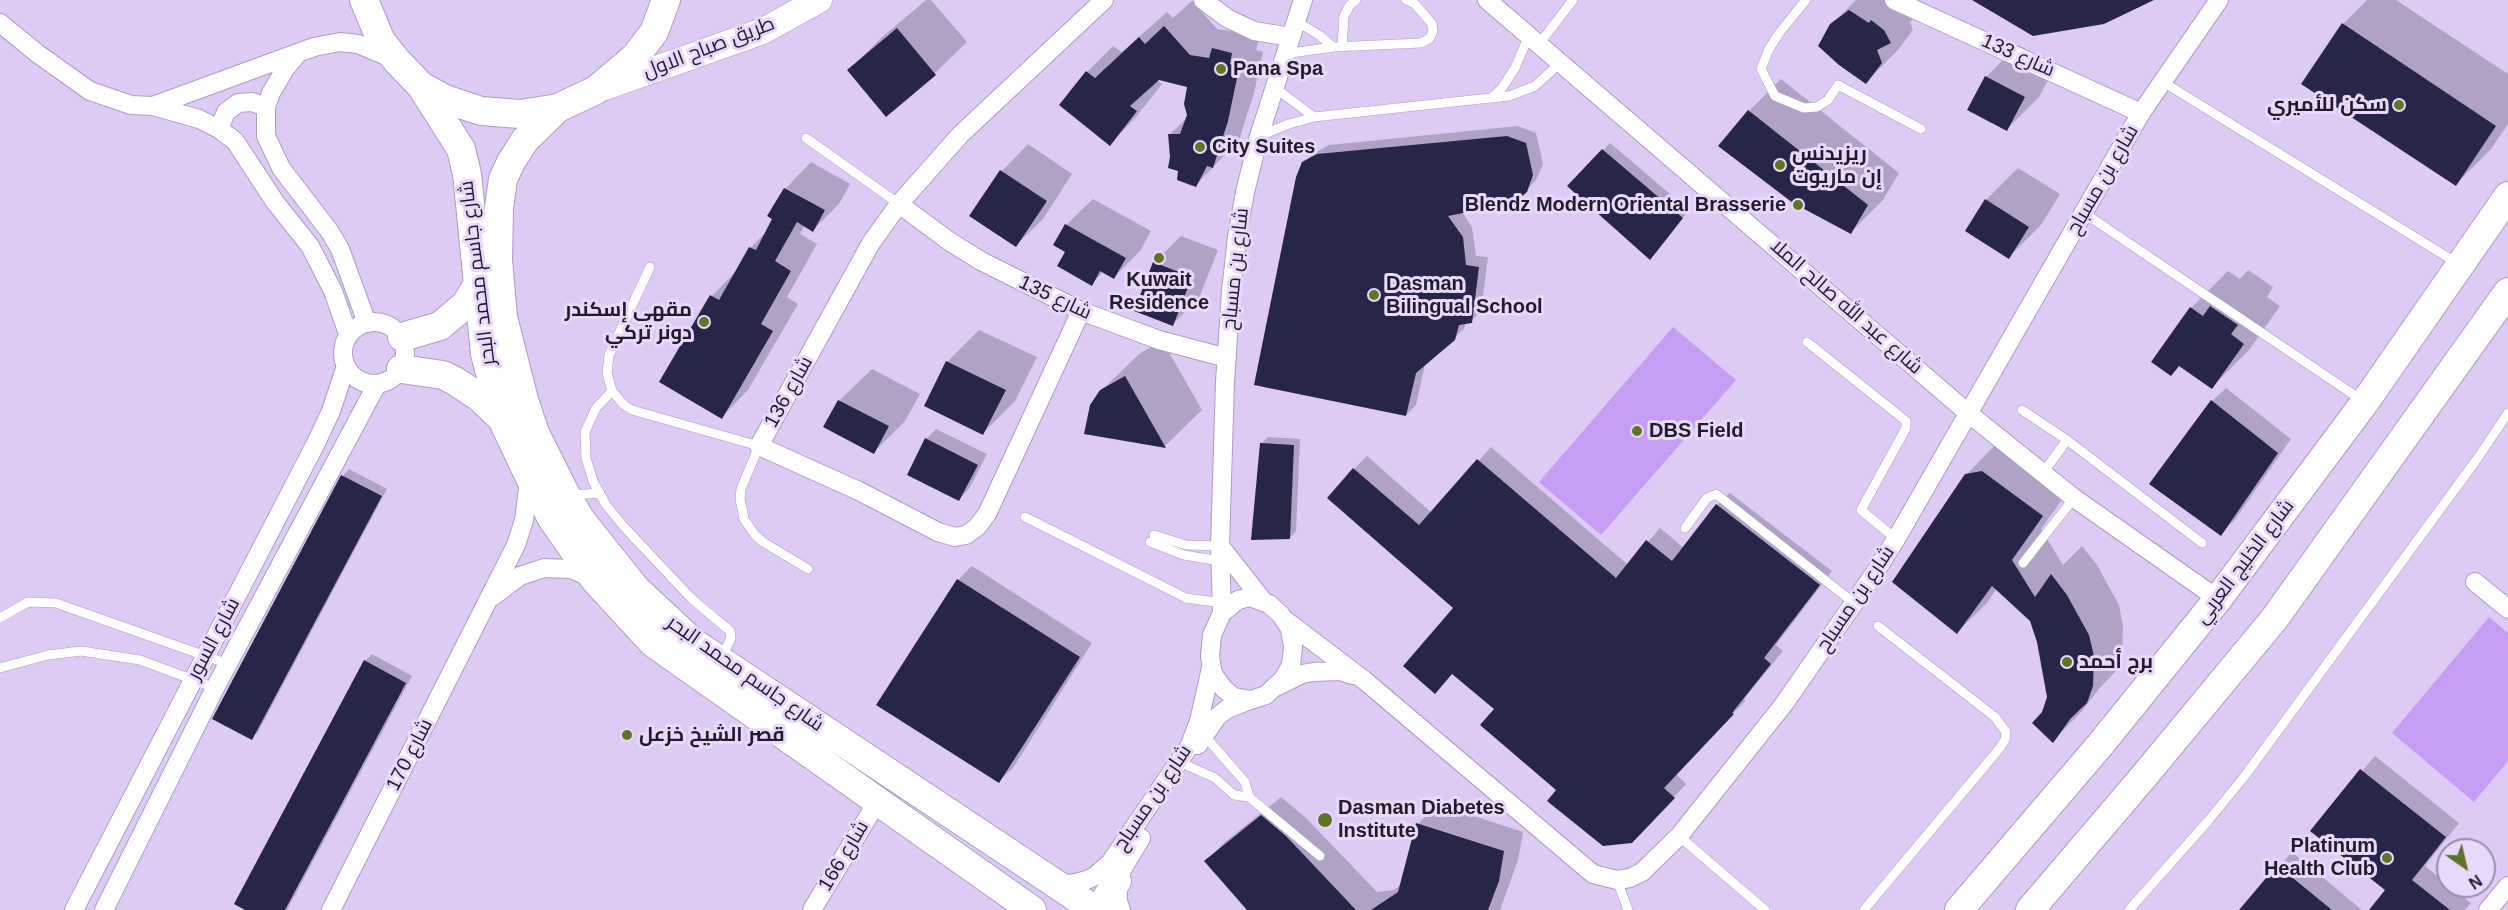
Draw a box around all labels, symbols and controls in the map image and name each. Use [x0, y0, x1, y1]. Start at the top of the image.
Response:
street label: طريق صباح الاول [640, 12, 778, 84]
street label: شارع 133 [1978, 29, 2058, 83]
place label: Pana Spa [1233, 57, 1323, 81]
marker: Pana Spa [1214, 62, 1228, 76]
place label: سكن للأميري [2267, 93, 2387, 117]
marker: سكن للأميري [2392, 98, 2406, 112]
street label: شارع بن مسباح [2062, 121, 2144, 239]
place label: City Suites [1212, 135, 1315, 159]
marker: City Suites [1193, 140, 1207, 154]
place label: ريزيدنس إن ماريوت [1792, 142, 1882, 189]
marker: ريزيدنس إن ماريوت [1773, 158, 1787, 172]
street label: شارع جاسم محمد البحر [455, 179, 501, 367]
place label: Blendz Modern Oriental Brasserie [1465, 193, 1786, 217]
marker: Blendz Modern Oriental Brasserie [1791, 198, 1805, 212]
street label: شارع بن مسباح [1218, 207, 1254, 331]
street label: شارع عبد الله صالح الملا [1765, 234, 1927, 380]
marker: Kuwait Residence [1152, 251, 1166, 265]
place label: Kuwait Residence [1109, 268, 1209, 315]
street label: شارع 135 [1015, 271, 1095, 325]
place label: Dasman Bilingual School [1386, 272, 1543, 319]
marker: Dasman Bilingual School [1367, 288, 1381, 302]
place label: مقهى إسكندر دونر تركي [565, 298, 692, 345]
marker: مقهى إسكندر دونر تركي [697, 315, 711, 329]
street label: شارع 136 [760, 352, 818, 432]
place label: DBS Field [1649, 419, 1743, 443]
marker: DBS Field [1630, 424, 1644, 438]
street label: شارع الخليج العربي [2190, 495, 2300, 629]
street label: شارع بن مسباح [1812, 541, 1900, 657]
street label: شارع السور [182, 594, 246, 684]
street label: شارع جاسم محمد البحر [662, 611, 828, 737]
place label: برج أحمد [2079, 650, 2153, 674]
marker: برج أحمد [2060, 655, 2074, 669]
street label: شارع 170 [382, 715, 438, 795]
place label: قصر الشيخ خزعل [639, 723, 785, 747]
marker: قصر الشيخ خزعل [620, 728, 634, 742]
street label: شارع بن مسباح [1109, 740, 1197, 856]
place label: Dasman Diabetes Institute [1338, 796, 1505, 843]
marker: Dasman Diabetes Institute [1316, 811, 1334, 829]
street label: شارع 166 [814, 817, 874, 895]
place label: Platinum Health Club [2264, 834, 2375, 881]
north arrow [2436, 838, 2496, 898]
marker: Platinum Health Club [2380, 851, 2394, 865]
text: N [2466, 871, 2485, 892]

